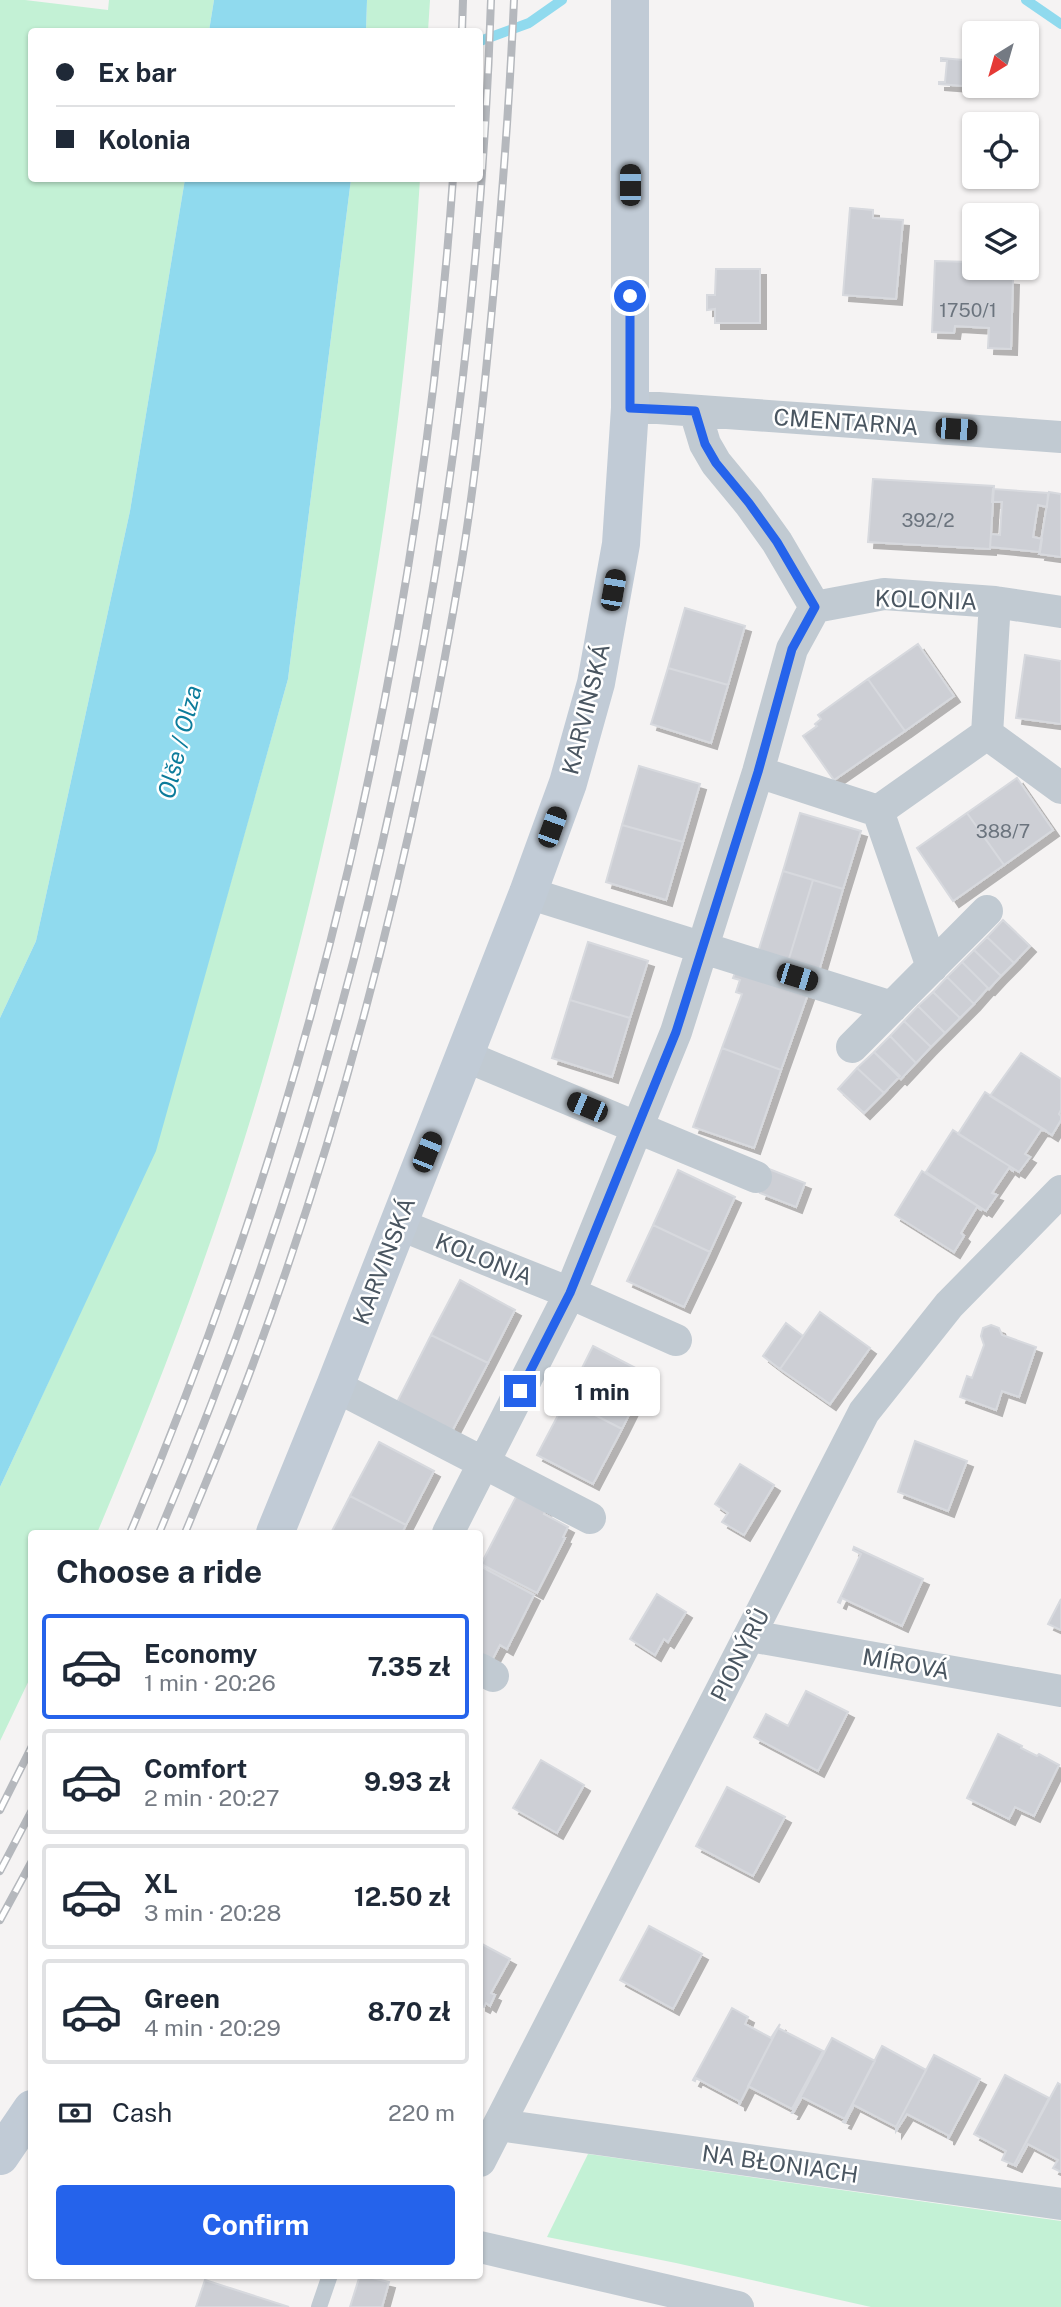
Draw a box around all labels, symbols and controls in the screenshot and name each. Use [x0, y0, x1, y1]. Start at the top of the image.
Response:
north arrow [962, 21, 1040, 98]
map controls [962, 21, 1039, 280]
text: Ex bar [98, 57, 177, 88]
button: locate [962, 112, 1039, 189]
text: Kolonia [98, 124, 191, 155]
car [620, 164, 641, 206]
button: layers [962, 203, 1039, 280]
route start [614, 280, 646, 312]
house number: 1750/1 [939, 299, 997, 321]
street label: CMENTARNA [773, 403, 919, 440]
car [935, 417, 978, 441]
house number: 392/2 [901, 509, 955, 531]
car [600, 567, 627, 613]
street label: KOLONIA [874, 584, 978, 615]
street label: KARVINSKÁ [556, 640, 615, 777]
water label: Olše / Olza [151, 682, 207, 801]
car [535, 804, 570, 850]
house number: 388/7 [976, 820, 1030, 842]
car [774, 961, 821, 993]
car [564, 1089, 611, 1125]
car [410, 1129, 445, 1175]
street label: KARVINSKÁ [347, 1193, 420, 1328]
street label: KOLONIA [432, 1227, 537, 1290]
callout: 1 min [544, 1366, 660, 1416]
route end [504, 1375, 536, 1407]
text: 1 min [574, 1378, 630, 1405]
text: Choose a ride [56, 1553, 262, 1590]
street label: PIONÝRŮ [704, 1603, 774, 1706]
icon: car [60, 1635, 123, 1698]
text: Economy [144, 1638, 257, 1669]
street label: MÍROVÁ [860, 1643, 952, 1684]
text: 7.35 zł [367, 1651, 451, 1682]
text: 1 min · 20:26 [144, 1669, 276, 1696]
icon: car [60, 1750, 123, 1813]
text: Comfort [144, 1753, 247, 1784]
text: 9.93 zł [364, 1766, 451, 1797]
text: 2 min · 20:27 [144, 1784, 280, 1811]
icon: car [60, 1865, 123, 1928]
text: XL [144, 1868, 178, 1899]
text: 12.50 zł [354, 1881, 451, 1912]
text: 3 min · 20:28 [144, 1899, 281, 1926]
icon: car [60, 1980, 123, 2043]
text: Green [144, 1983, 220, 2014]
text: 8.70 zł [367, 1996, 451, 2027]
text: 4 min · 20:29 [144, 2014, 281, 2041]
icon: cash [56, 2094, 94, 2132]
text: Cash [112, 2097, 172, 2128]
text: 220 m [388, 2099, 455, 2126]
street label: NA BŁONIACH [700, 2139, 860, 2188]
button: Confirm [56, 2185, 455, 2265]

